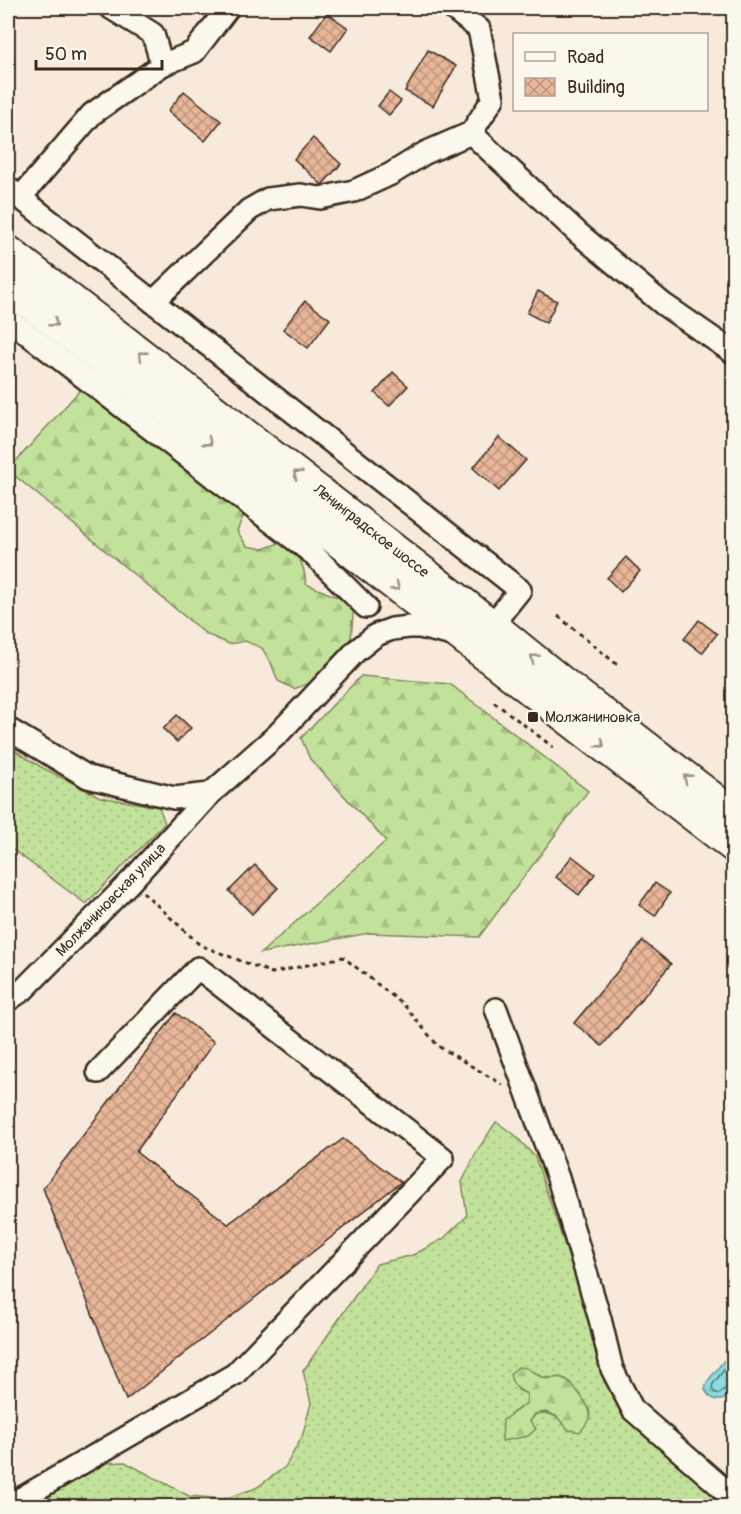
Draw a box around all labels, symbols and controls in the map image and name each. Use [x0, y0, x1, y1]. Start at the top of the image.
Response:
scale bar [36, 33, 162, 71]
legend [513, 33, 708, 111]
text: 50 m [45, 43, 87, 66]
text: Road [567, 46, 604, 69]
text: Building [567, 76, 625, 99]
one-way arrow [47, 316, 58, 327]
one-way arrow [138, 351, 149, 362]
one-way arrow [202, 435, 213, 446]
one-way arrow [292, 470, 303, 481]
street label: Ленинградское шоссе [309, 479, 433, 582]
one-way arrow [389, 579, 400, 590]
one-way arrow [529, 654, 540, 665]
place label: Молжаниновка [545, 708, 640, 727]
marker: Молжаниновка [526, 710, 540, 724]
one-way arrow [594, 736, 605, 747]
one-way arrow [683, 775, 694, 786]
street label: Молжаниновская улица [52, 839, 170, 961]

